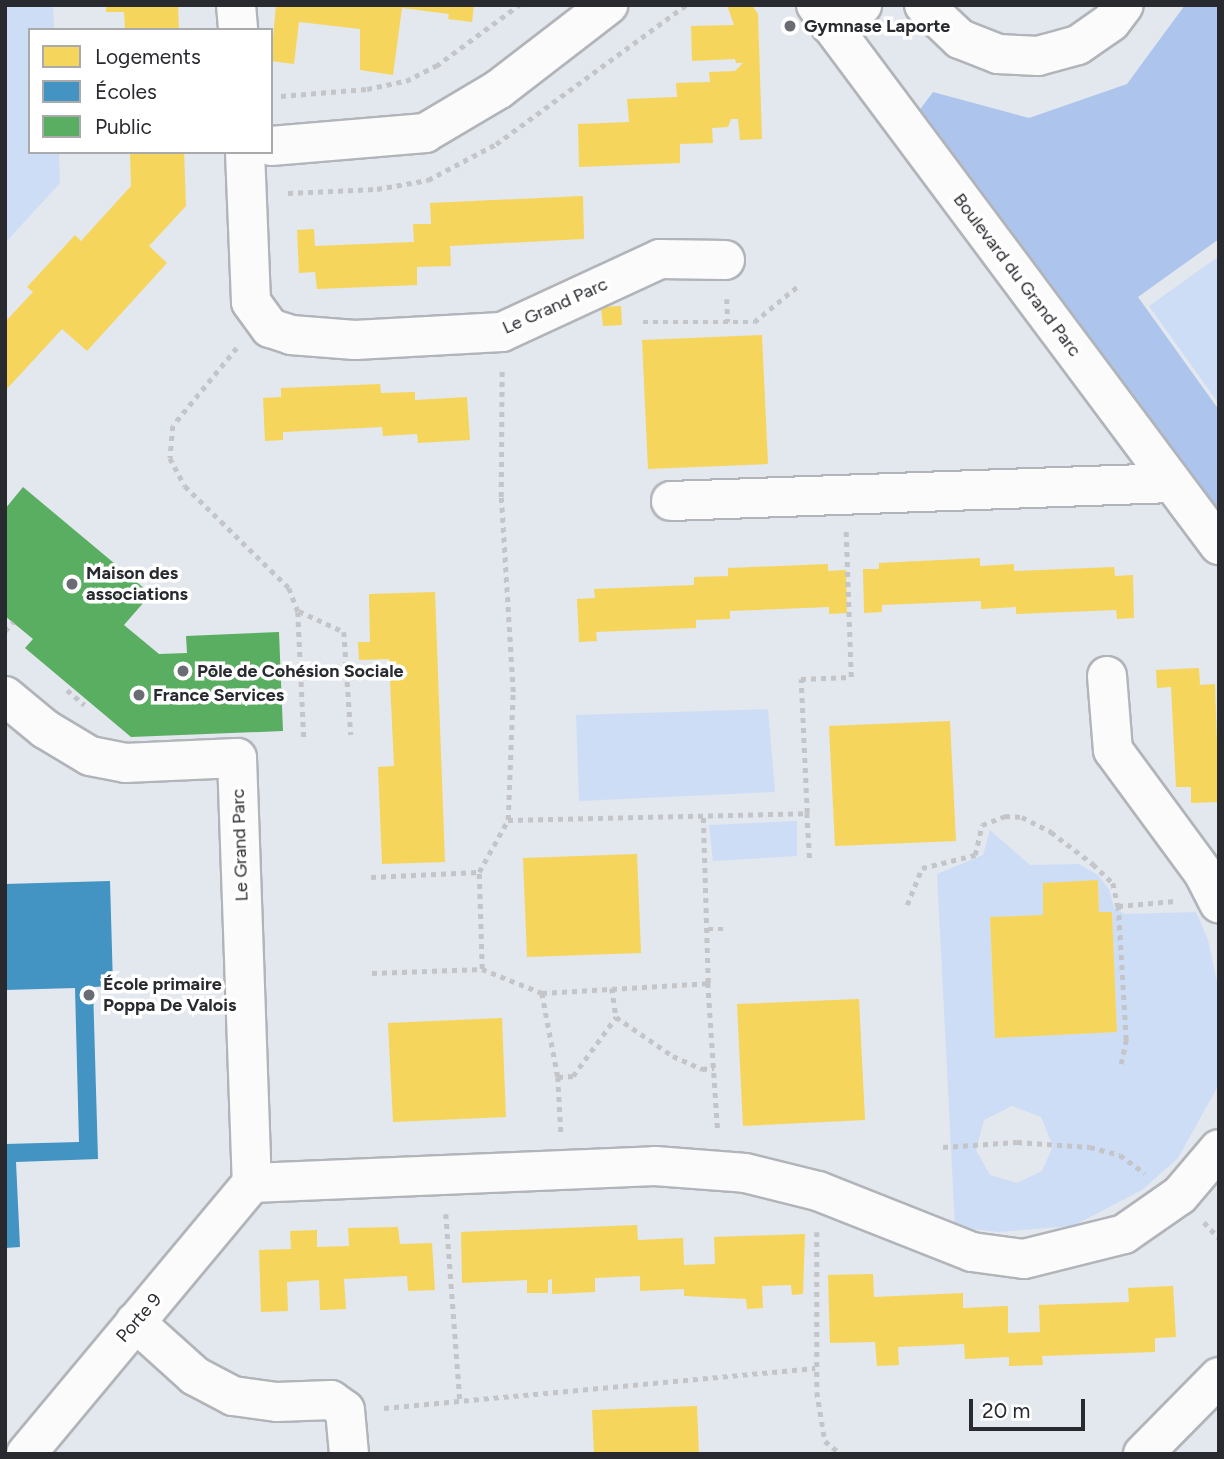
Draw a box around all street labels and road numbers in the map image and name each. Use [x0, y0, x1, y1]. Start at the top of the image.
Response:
street label: Boulevard du Grand Parc [949, 189, 1085, 361]
street label: Le Grand Parc [499, 273, 611, 339]
street label: Le Grand Parc [227, 788, 253, 902]
street label: Porte 9 [112, 1289, 166, 1347]

